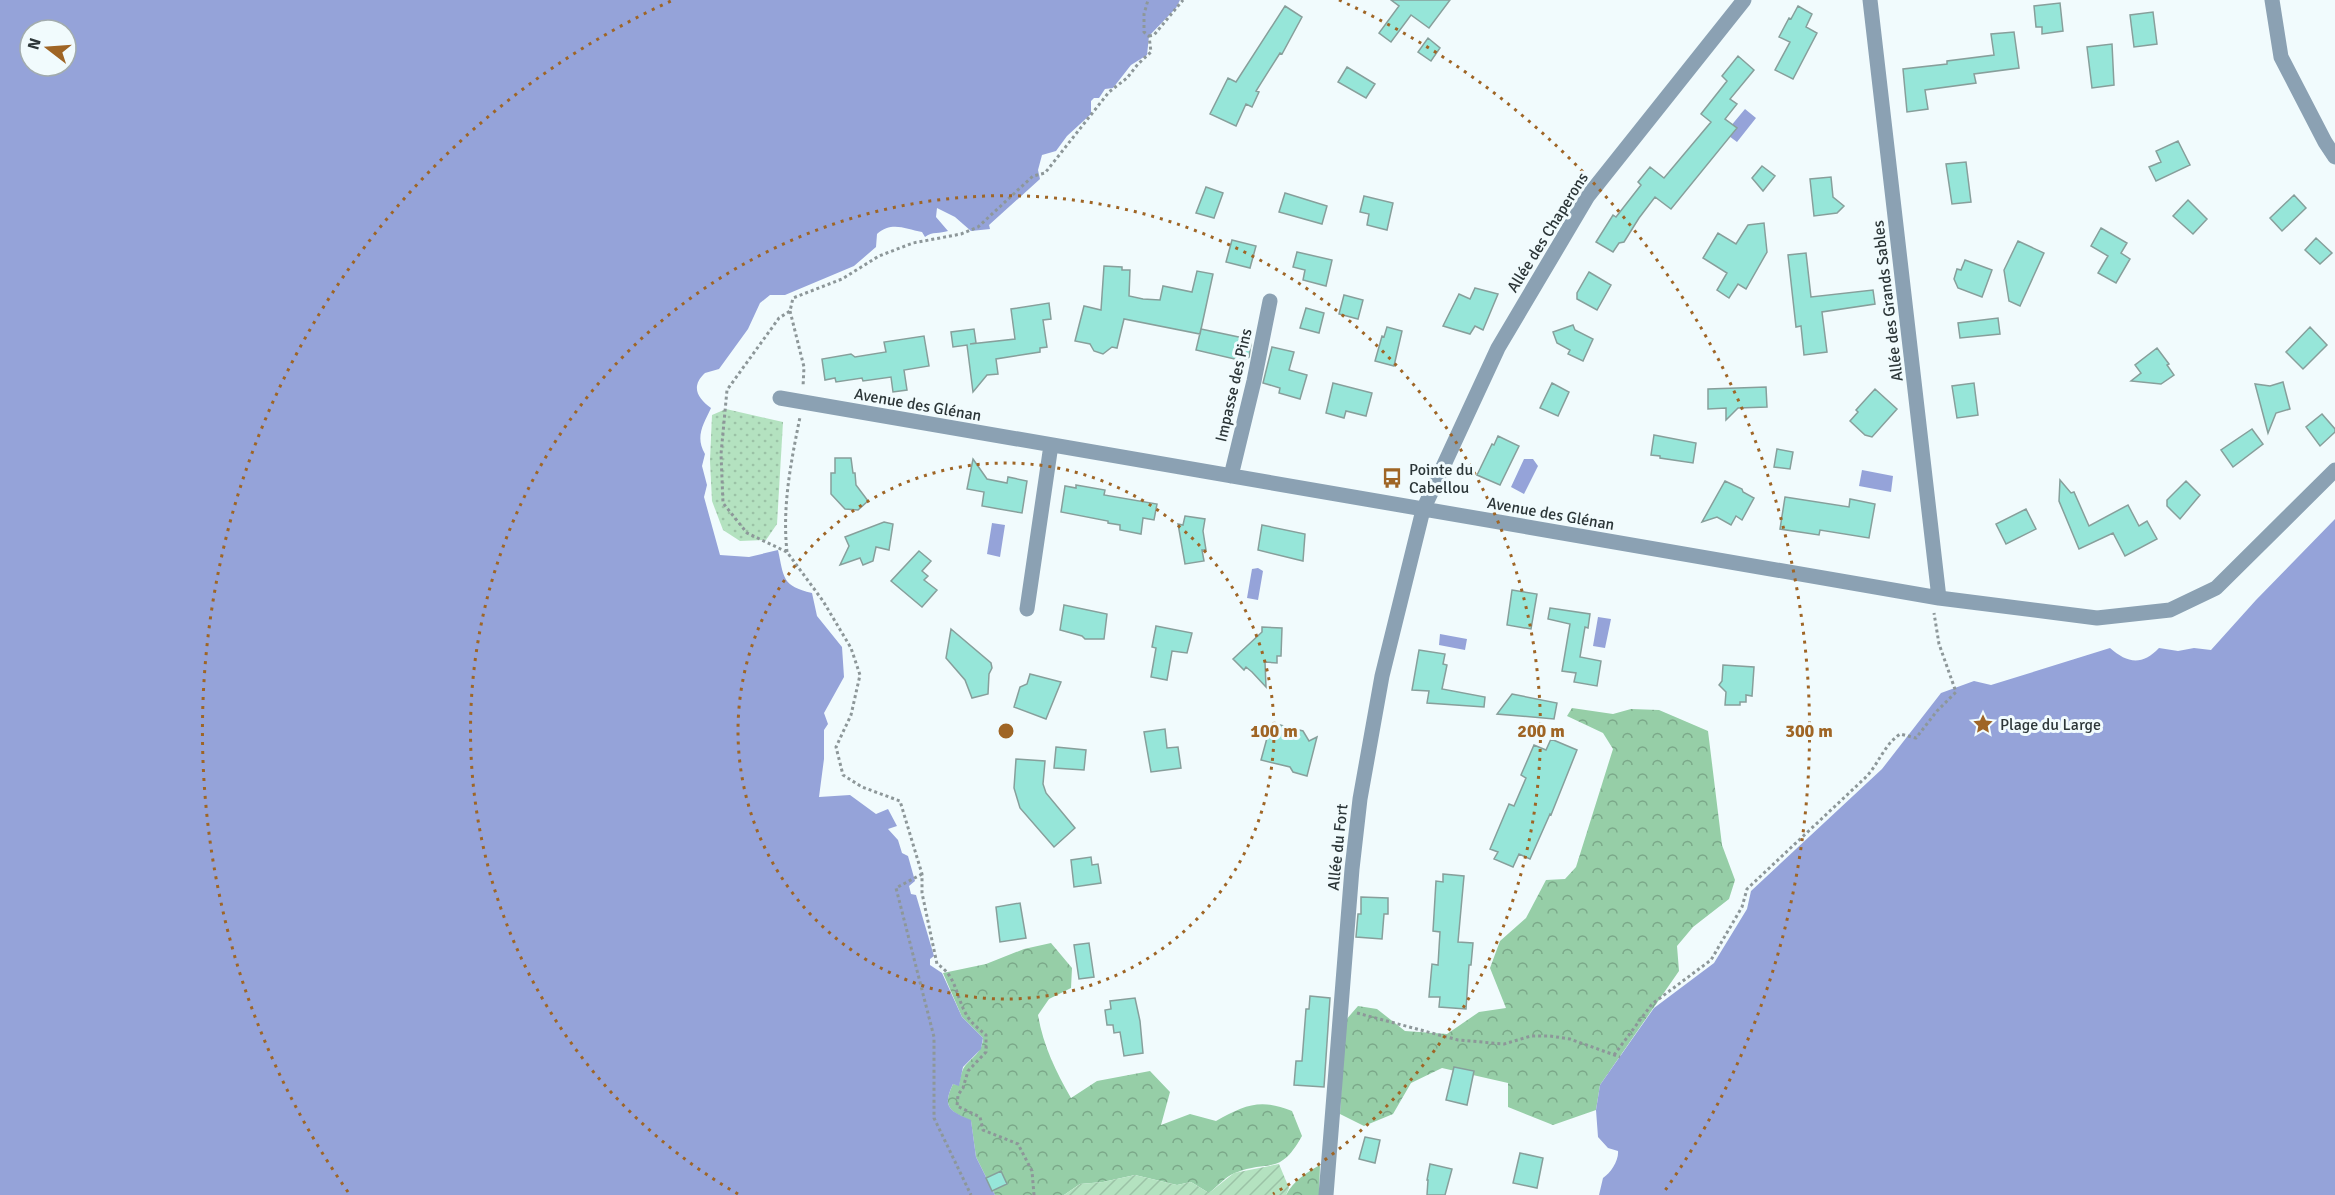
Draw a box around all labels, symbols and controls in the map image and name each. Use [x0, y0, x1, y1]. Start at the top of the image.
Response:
north arrow [18, 18, 78, 78]
text: N [23, 36, 46, 52]
street label: Allée des Chaperons [1503, 169, 1593, 296]
street label: Allée des Grands Sables [1868, 219, 1908, 383]
street label: Impasse des Pins [1211, 327, 1257, 444]
street label: Avenue des Glénan [853, 384, 983, 426]
place label: Pointe du Cabellou [1409, 460, 1473, 498]
bus stop icon: Pointe du Cabellou [1380, 466, 1404, 490]
street label: Avenue des Glénan [1486, 493, 1616, 535]
place icon: Plage du Large [1971, 712, 1995, 736]
place label: Plage du Large [2000, 715, 2101, 735]
text: 100 m [1250, 720, 1298, 742]
text: 200 m [1517, 720, 1565, 742]
text: 300 m [1785, 720, 1833, 742]
centre of rings [996, 721, 1016, 741]
street label: Allée du Fort [1324, 802, 1353, 891]

